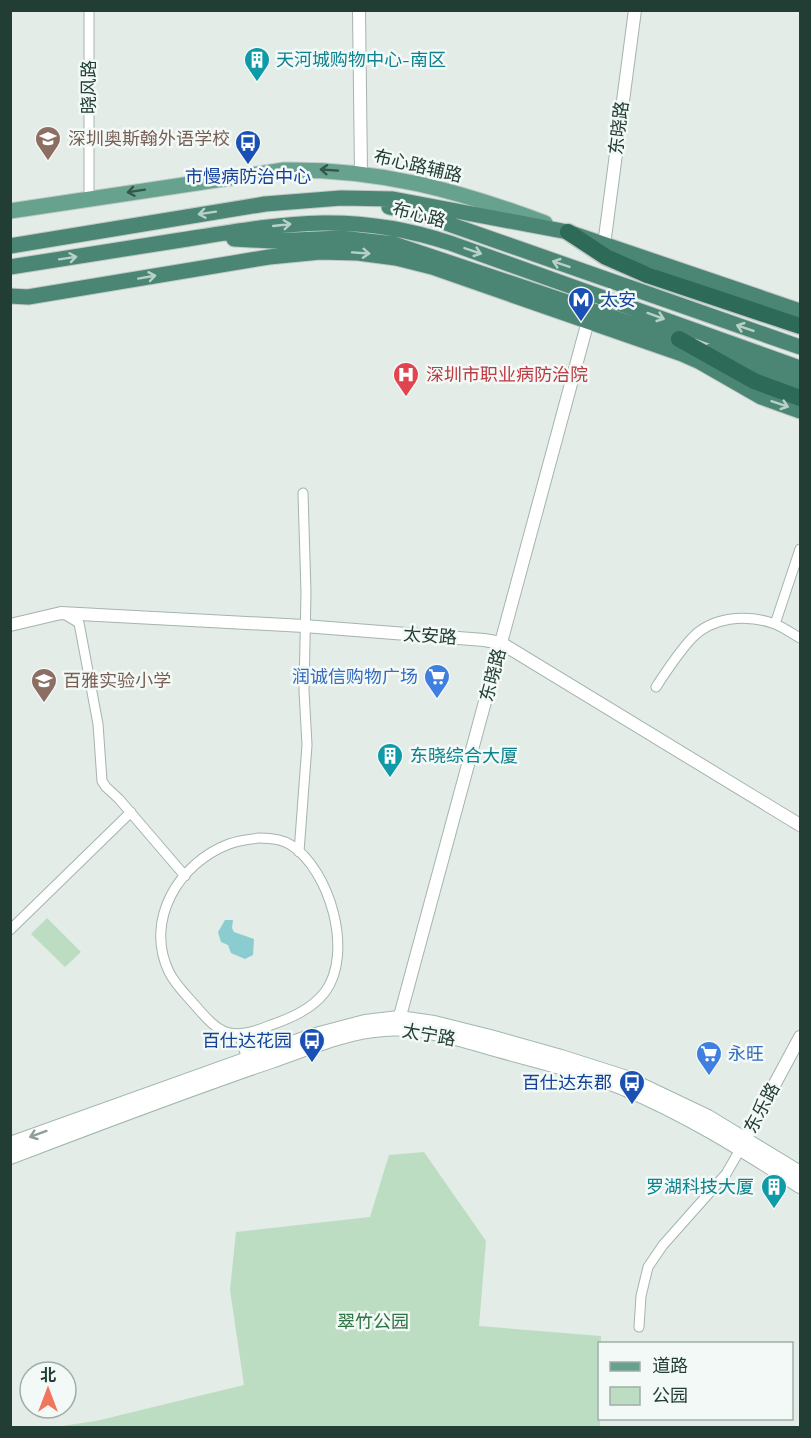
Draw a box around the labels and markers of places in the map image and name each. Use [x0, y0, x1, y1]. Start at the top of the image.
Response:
building icon: 天河城购物中心-南区 [242, 45, 272, 83]
place label: 天河城购物中心-南区 [276, 46, 446, 73]
school or university icon: 深圳奥斯翰外语学校 [33, 124, 63, 162]
place label: 深圳奥斯翰外语学校 [68, 125, 230, 152]
bus stop icon: 市慢病防治中心 [233, 128, 263, 166]
place label: 市慢病防治中心 [185, 163, 311, 190]
metro station icon: 太安 [566, 285, 596, 323]
place label: 太安 [600, 286, 636, 313]
hospital icon: 深圳市职业病防治院 [391, 360, 421, 398]
place label: 深圳市职业病防治院 [426, 361, 588, 388]
supermarket icon: 润诚信购物广场 [422, 662, 452, 700]
place label: 润诚信购物广场 [292, 663, 418, 690]
school or university icon: 百雅实验小学 [29, 666, 59, 704]
place label: 百雅实验小学 [63, 667, 171, 694]
building icon: 东晓综合大厦 [375, 741, 405, 779]
place label: 东晓综合大厦 [410, 742, 518, 769]
bus stop icon: 百仕达花园 [297, 1026, 327, 1064]
place label: 百仕达花园 [202, 1027, 292, 1054]
supermarket icon: 永旺 [694, 1039, 724, 1077]
place label: 永旺 [728, 1040, 764, 1067]
bus stop icon: 百仕达东郡 [617, 1068, 647, 1106]
place label: 百仕达东郡 [522, 1069, 612, 1096]
building icon: 罗湖科技大厦 [759, 1172, 789, 1210]
place label: 罗湖科技大厦 [646, 1173, 754, 1200]

